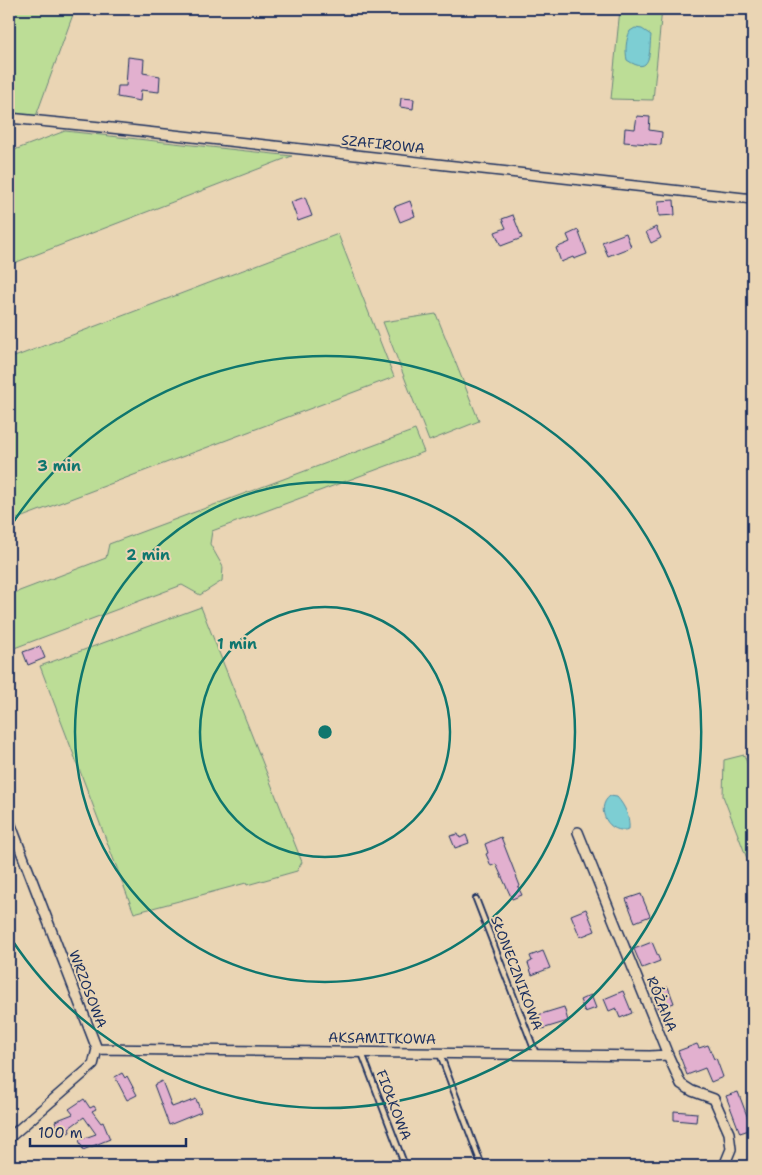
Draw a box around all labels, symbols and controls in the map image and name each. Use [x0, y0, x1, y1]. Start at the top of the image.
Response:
street label: SZAFIROWA [340, 131, 426, 157]
text: 3 min [37, 456, 81, 476]
text: 2 min [126, 545, 170, 565]
text: 1 min [217, 634, 257, 654]
centre of rings [316, 723, 334, 741]
street label: SŁONECZNIKOWA [487, 913, 547, 1033]
street label: WRZOSOWA [65, 947, 111, 1031]
street label: RÓŻANA [643, 974, 681, 1034]
street label: AKSAMITKOWA [328, 1028, 436, 1048]
street label: FIOŁKOWA [372, 1067, 416, 1143]
scale bar [30, 1115, 186, 1147]
text: 100 m [38, 1123, 83, 1143]

